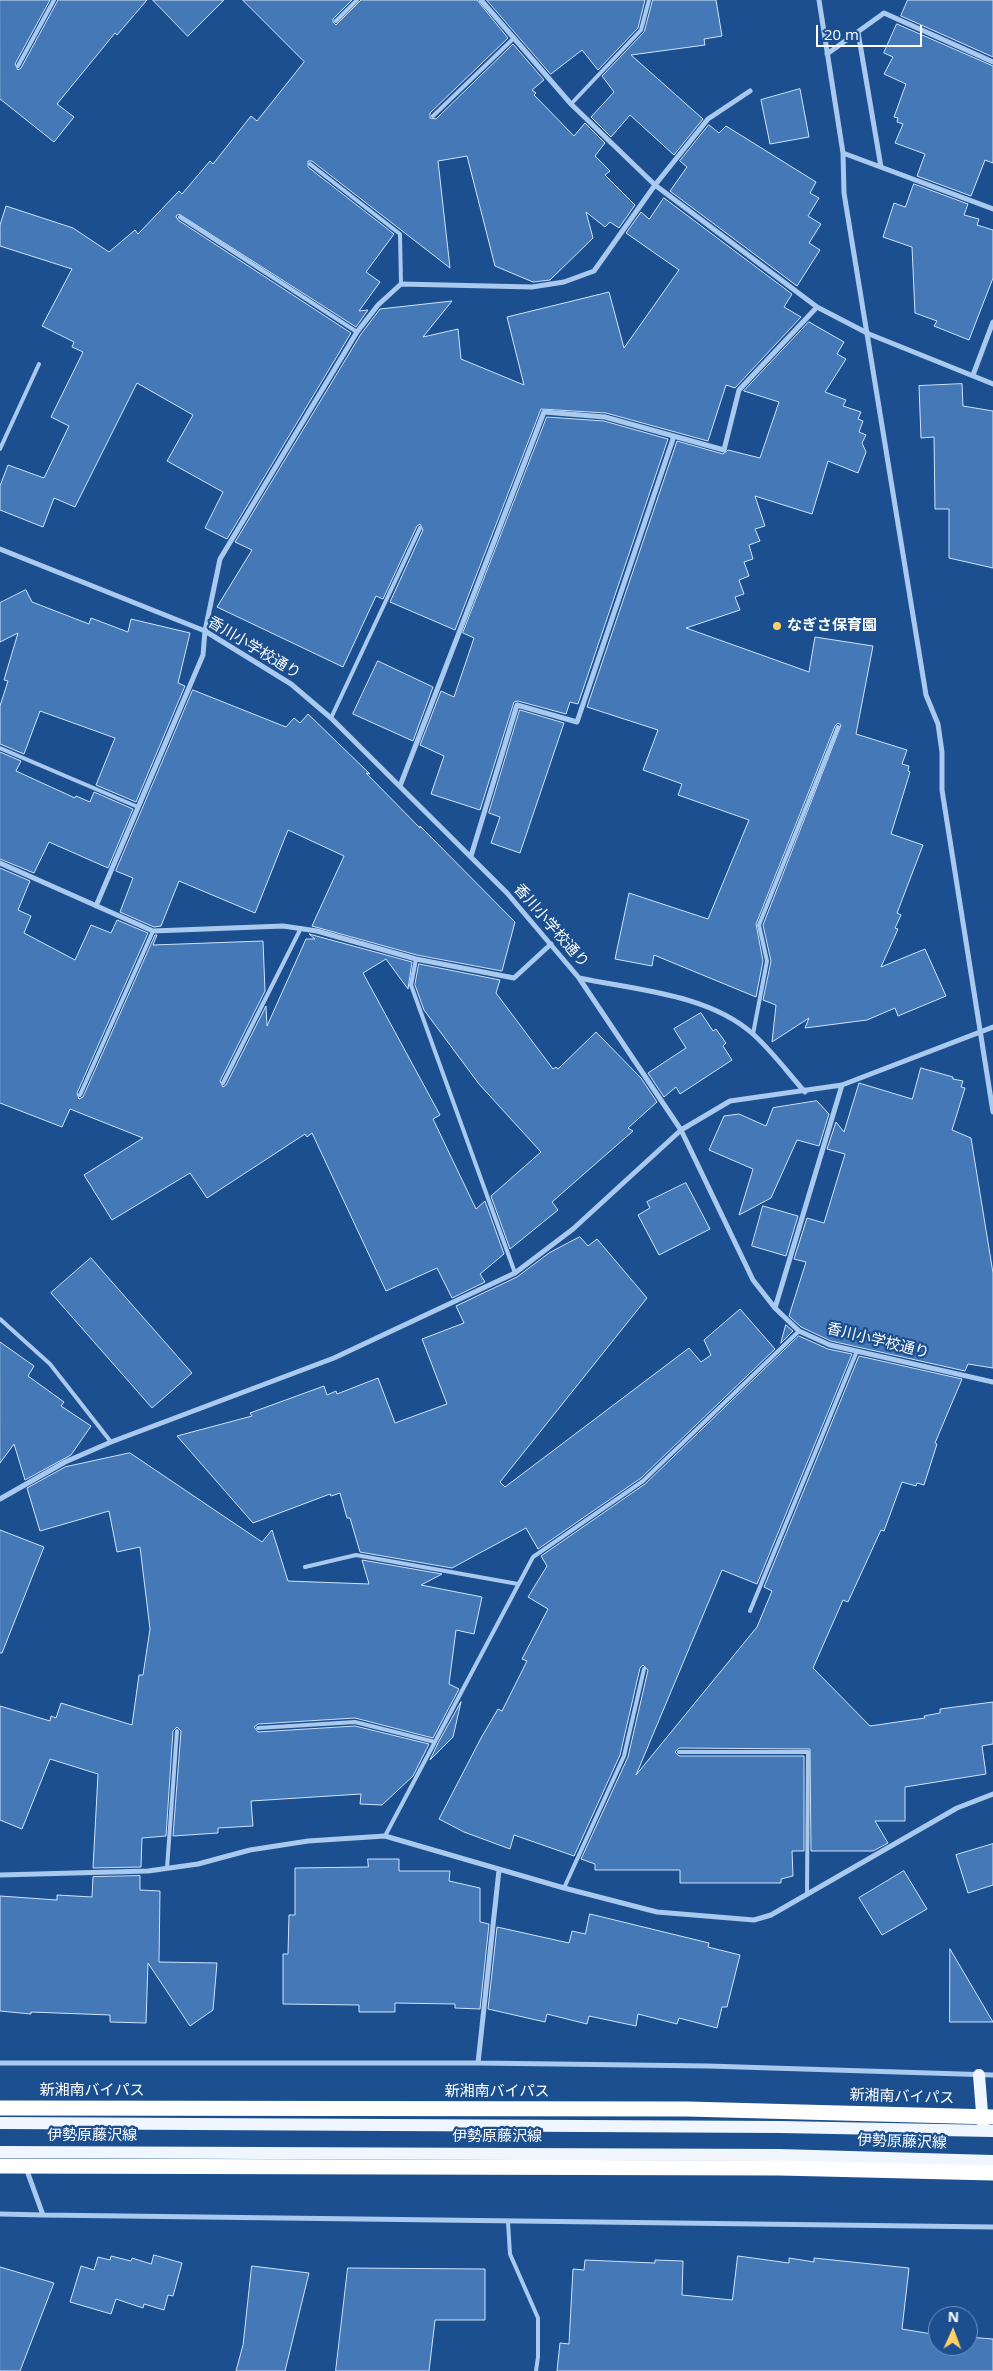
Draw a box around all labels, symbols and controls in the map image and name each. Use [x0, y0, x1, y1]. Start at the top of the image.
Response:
scale bar [818, 15, 924, 47]
text: 20 m [824, 24, 859, 44]
street label: 香川小学校通り [204, 613, 304, 683]
place label: なぎさ保育園 [787, 617, 877, 635]
marker: なぎさ保育園 [771, 620, 783, 632]
street label: 香川小学校通り [510, 880, 592, 972]
street label: 香川小学校通り [825, 1320, 931, 1362]
street label: 新湘南バイパス [40, 2082, 144, 2100]
street label: 新湘南バイパス [445, 2083, 549, 2101]
street label: 新湘南バイパス [849, 2086, 955, 2108]
street label: 伊勢原藤沢線 [47, 2127, 137, 2145]
street label: 伊勢原藤沢線 [452, 2128, 542, 2146]
street label: 伊勢原藤沢線 [857, 2131, 947, 2153]
north arrow [928, 2306, 978, 2356]
text: N [947, 2307, 960, 2326]

